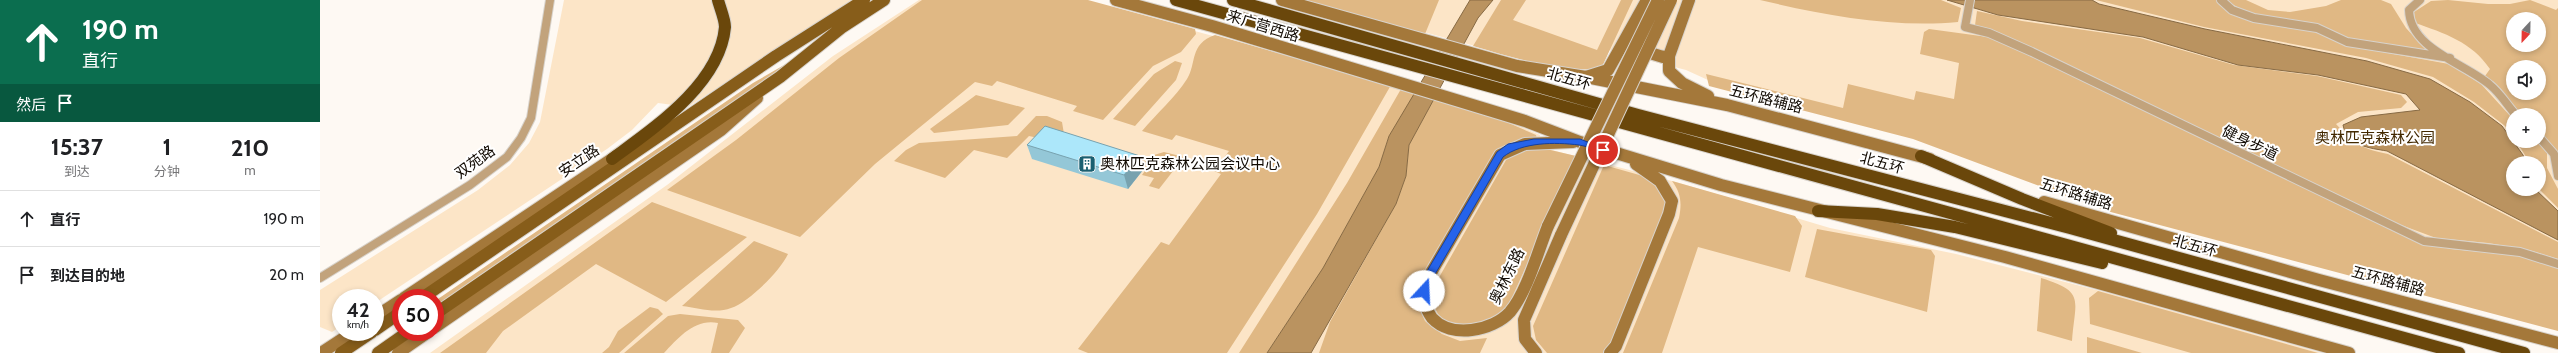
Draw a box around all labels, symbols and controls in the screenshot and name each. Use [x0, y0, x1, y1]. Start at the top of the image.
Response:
street label: 来广营西路 [1224, 6, 1302, 46]
text: 190 m [82, 12, 158, 46]
north arrow [2506, 12, 2546, 52]
map controls [2506, 12, 2546, 196]
icon: ahead [16, 16, 68, 68]
text: 直行 [82, 50, 118, 72]
button: sound [2506, 60, 2546, 100]
street label: 北五环 [1545, 64, 1593, 94]
street label: 五环路辅路 [1727, 81, 1805, 117]
icon: arrive [54, 92, 76, 114]
text: 然后 [16, 96, 46, 114]
button: + [2506, 108, 2546, 148]
street label: 健身步道 [2219, 122, 2281, 164]
park label: 奥林匹克森林公园 [2315, 129, 2435, 147]
text: 15:37 [51, 132, 103, 161]
text: 1 [162, 132, 171, 161]
text: 210 [231, 133, 269, 162]
pin [1586, 133, 1620, 167]
icon: arrive [1592, 139, 1614, 161]
street label: 双苑路 [452, 141, 498, 183]
street label: 安立路 [555, 141, 603, 181]
street label: 北五环 [1858, 148, 1906, 178]
building icon: 奥林匹克森林公园会议中心 [1077, 154, 1097, 174]
place label: 奥林匹克森林公园会议中心 [1100, 155, 1280, 173]
button: − [2506, 156, 2546, 196]
text: m [244, 162, 256, 178]
text: 到达 [64, 163, 90, 179]
text: 分钟 [154, 163, 180, 179]
street label: 五环路辅路 [2037, 174, 2115, 214]
icon: ahead [16, 208, 38, 230]
text: 190 m [264, 210, 304, 228]
text: 直行 [50, 211, 80, 229]
street label: 北五环 [2171, 231, 2219, 261]
street label: 奥林东路 [1486, 245, 1528, 307]
street label: 五环路辅路 [2349, 263, 2427, 299]
icon: arrive [16, 264, 38, 286]
text: 20 m [269, 266, 304, 284]
text: 到达目的地 [50, 267, 125, 285]
position arrow [1403, 270, 1445, 312]
speed limit sign: 50 [392, 289, 444, 341]
text: 42 [347, 298, 370, 322]
text: km/h [347, 318, 369, 331]

